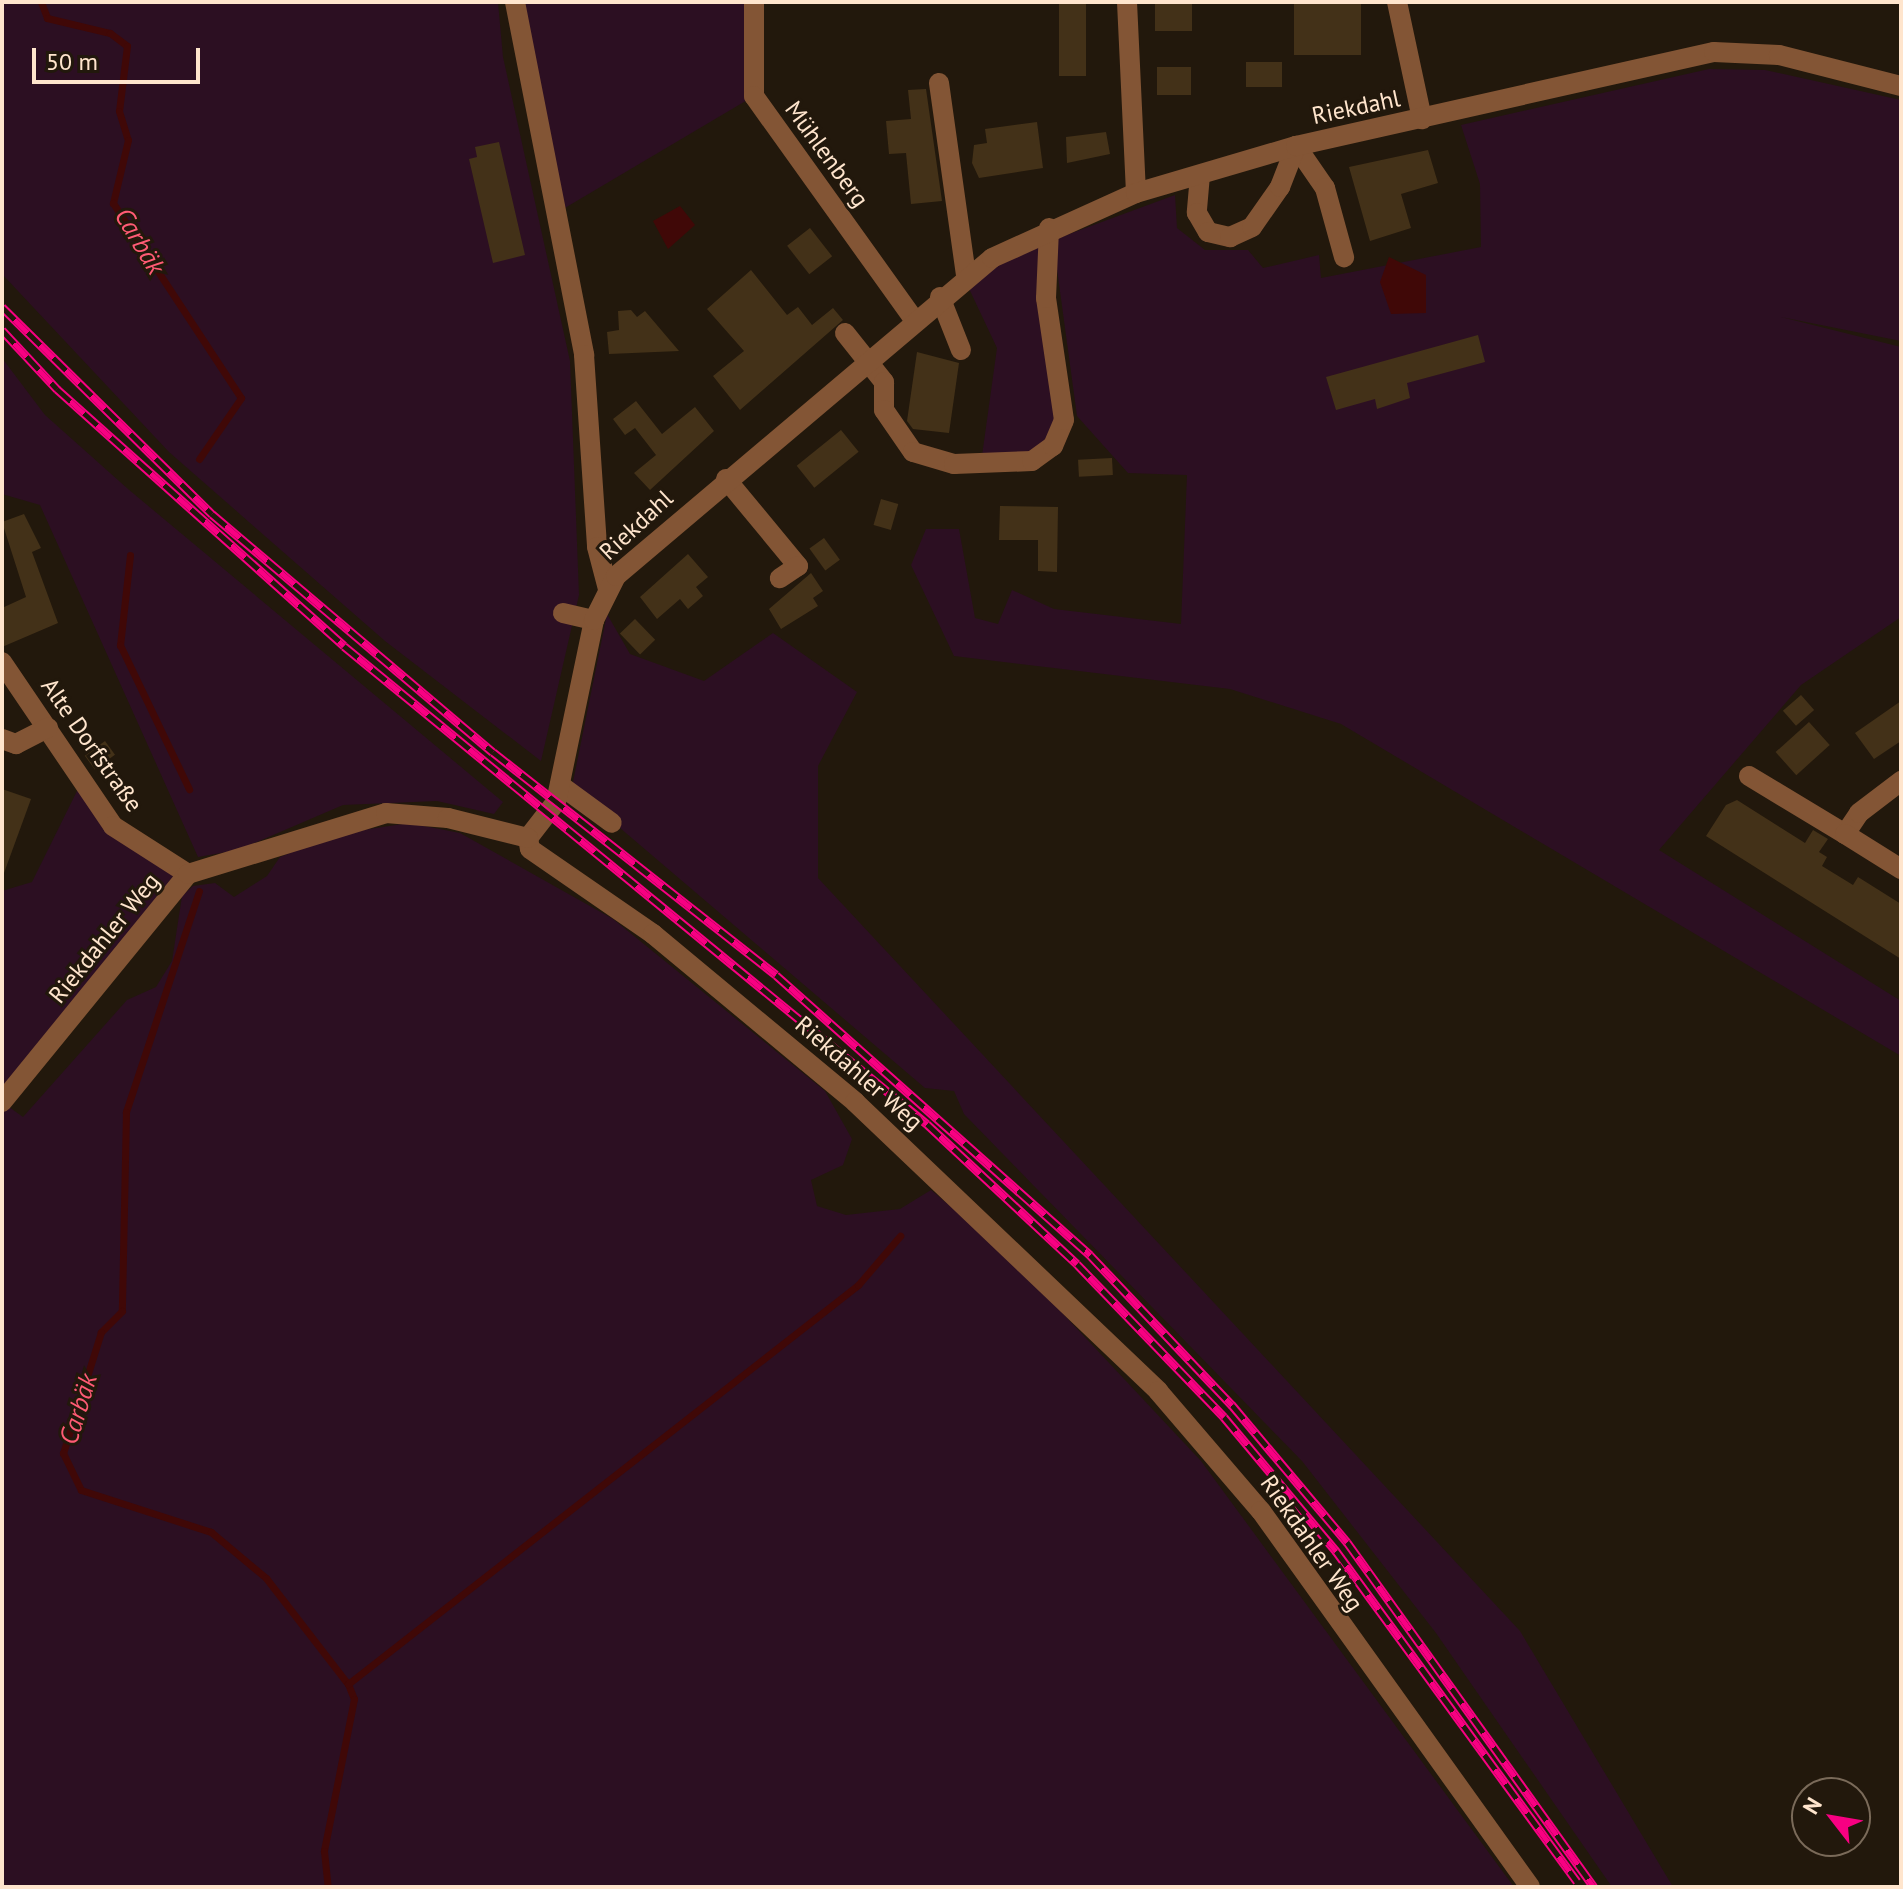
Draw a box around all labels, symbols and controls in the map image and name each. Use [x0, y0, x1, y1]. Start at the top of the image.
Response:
scale bar [36, 32, 204, 82]
text: 50 m [46, 46, 98, 77]
street label: Riekdahl [1309, 84, 1403, 130]
street label: Mühlenberg [779, 96, 875, 212]
water label: Carbäk [108, 202, 172, 280]
street label: Riekdahl [594, 484, 678, 566]
street label: Alte Dorfstraße [35, 673, 149, 817]
street label: Riekdahler Weg [43, 867, 165, 1009]
street label: Riekdahler Weg [789, 1010, 929, 1136]
water label: Carbäk [53, 1370, 103, 1448]
street label: Riekdahler Weg [1254, 1469, 1370, 1617]
north arrow [1791, 1777, 1871, 1857]
text: N [1796, 1792, 1828, 1819]

